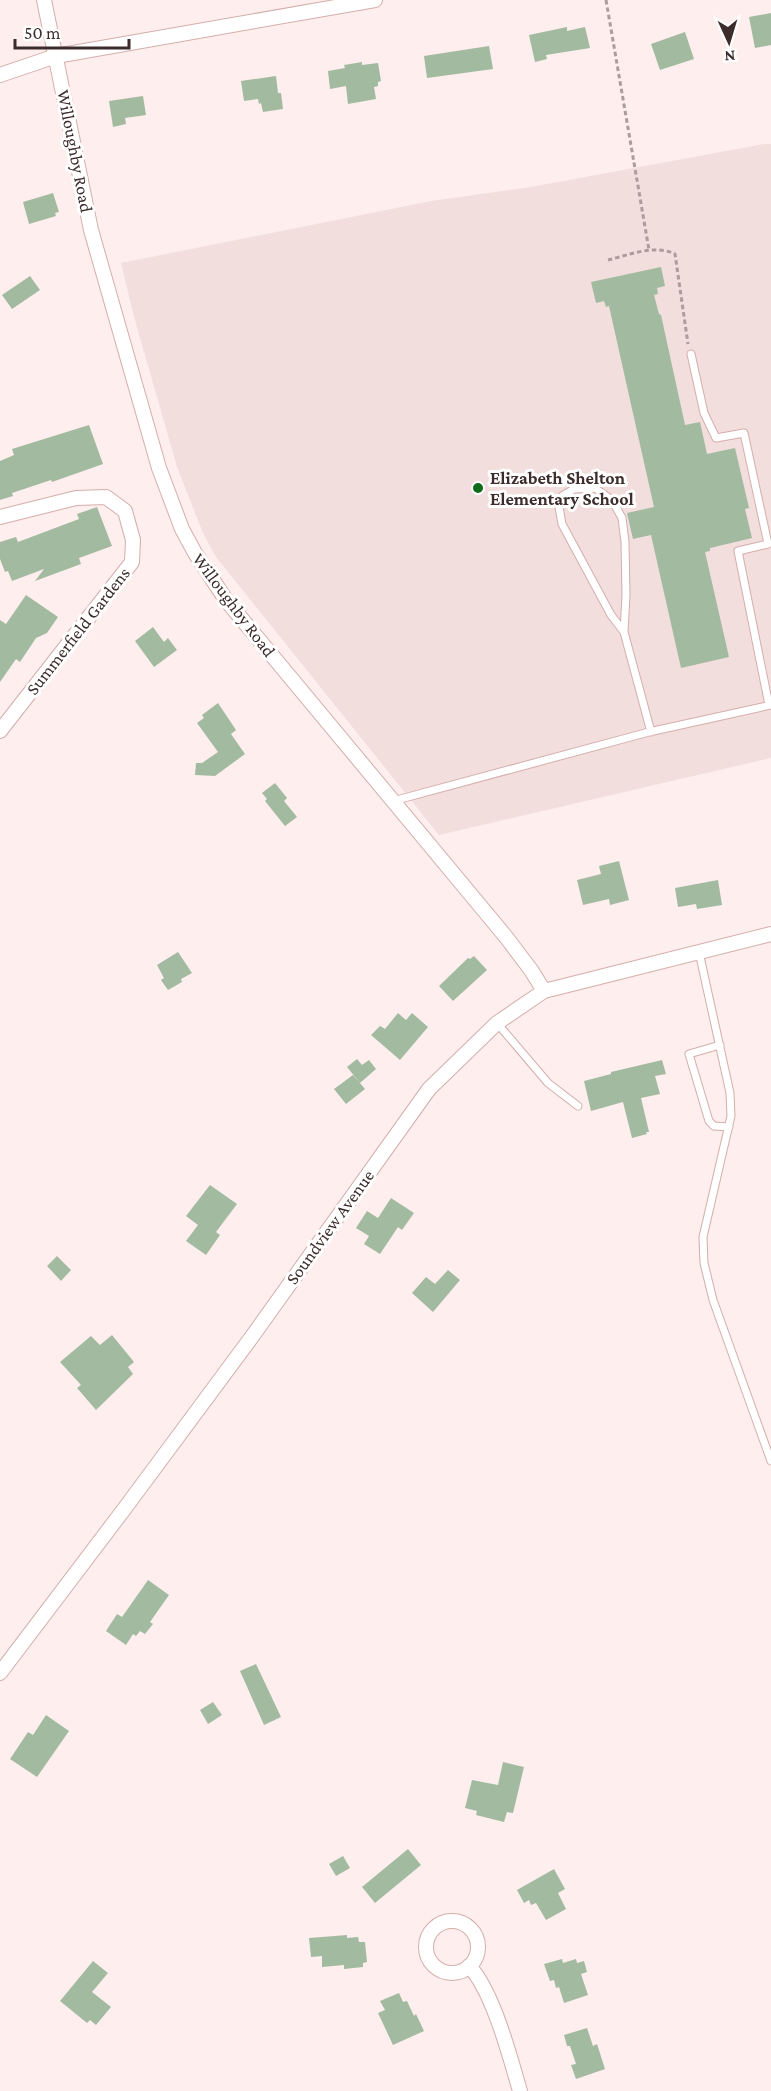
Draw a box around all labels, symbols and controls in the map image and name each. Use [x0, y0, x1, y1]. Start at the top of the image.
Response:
scale bar [15, 12, 129, 50]
north arrow [699, 12, 759, 72]
text: 50 m [24, 23, 61, 43]
text: N [724, 48, 736, 65]
street label: Willoughby Road [53, 88, 97, 215]
place label: Elizabeth Shelton Elementary School [490, 468, 634, 509]
marker: Elizabeth Shelton Elementary School [471, 481, 485, 495]
street label: Willoughby Road [189, 549, 280, 661]
street label: Summerfield Gardens [22, 563, 134, 699]
street label: Soundview Avenue [282, 1166, 378, 1288]

